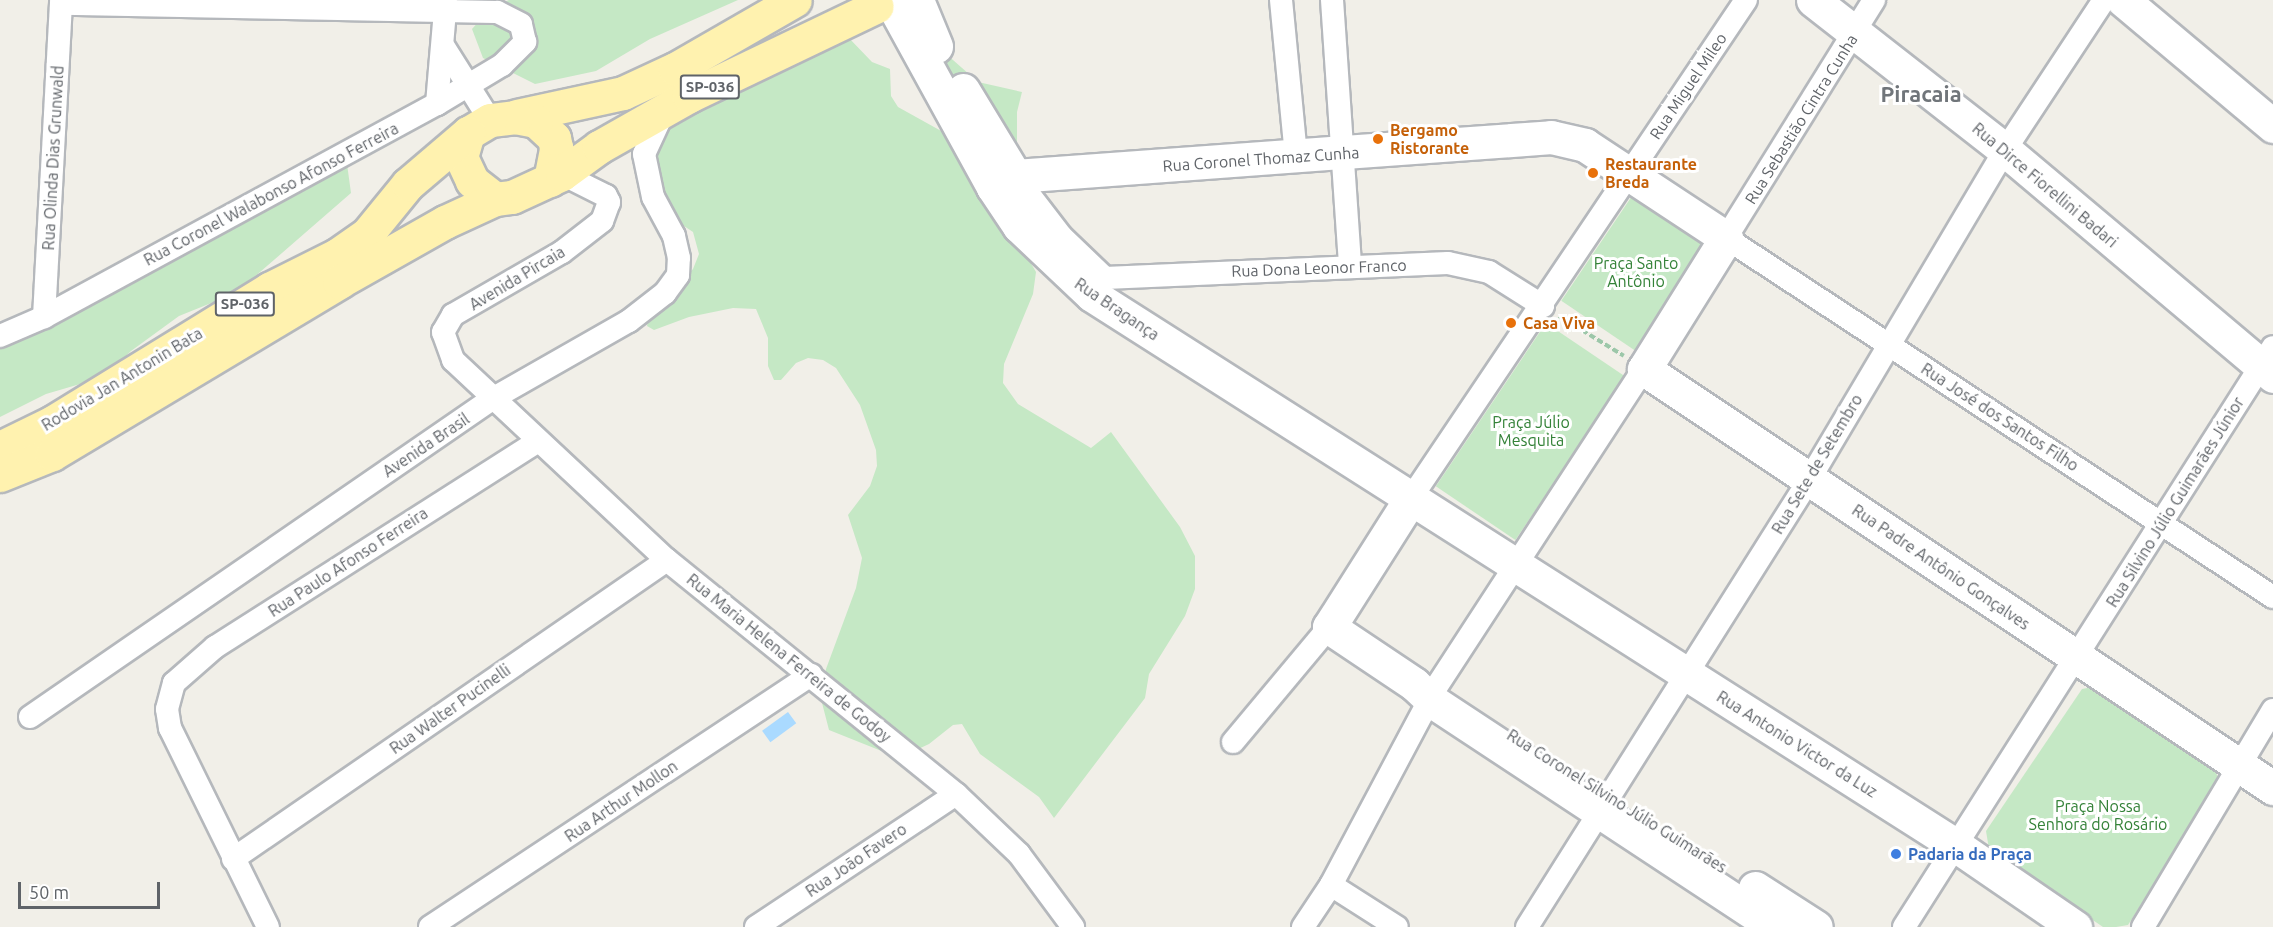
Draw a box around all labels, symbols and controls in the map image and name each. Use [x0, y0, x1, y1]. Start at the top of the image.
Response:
street label: Rua Miguel Mileo [1645, 29, 1731, 143]
street label: Rua Sebastião Cintra Cunha [1741, 31, 1861, 207]
street label: Rua Olinda Dias Grunwald [39, 65, 67, 251]
road number: SP-036 [678, 75, 742, 99]
district label: Piracaia [1880, 81, 1962, 107]
street label: Rua Coronel Walabonso Afonso Ferreira [140, 118, 402, 270]
street label: Rua Dirce Fiorellini Badari [1969, 119, 2121, 251]
place label: Bergamo Ristorante [1390, 120, 1469, 158]
marker: Bergamo Ristorante [1371, 132, 1385, 146]
street label: Rua Coronel Thomaz Cunha [1162, 143, 1360, 175]
place label: Restaurante Breda [1605, 154, 1697, 192]
marker: Restaurante Breda [1586, 166, 1600, 180]
street label: Avenida Pircaia [466, 242, 568, 314]
park label: Praça Santo Antônio [1594, 253, 1678, 291]
street label: Rua Dona Leonor Franco [1231, 255, 1407, 281]
street label: Rua Bragança [1071, 274, 1163, 344]
road number: SP-036 [214, 292, 276, 316]
place label: Casa Viva [1523, 313, 1595, 333]
marker: Casa Viva [1504, 316, 1518, 330]
street label: Rodovia Jan Antonin Bata [38, 323, 206, 435]
street label: Rua José dos Santos Filho [1918, 359, 2082, 475]
street label: Rua Sete de Setembro [1768, 391, 1866, 537]
street label: Rua Silvino Júlio Guimarães Júnior [2102, 393, 2248, 611]
street label: Avenida Brasil [379, 409, 473, 481]
park label: Praça Júlio Mesquita [1492, 412, 1570, 450]
street label: Rua Padre Antônio Gonçalves [1849, 500, 2033, 634]
street label: Rua Paulo Afonso Ferreira [265, 503, 431, 621]
street label: Rua Maria Helena Ferreira de Godoy [683, 570, 895, 746]
street label: Rua Walter Pucinelli [386, 660, 514, 758]
street label: Rua Antonio Victor da Luz [1713, 687, 1881, 801]
street label: Rua Coronel Silvino Júlio Guimarães [1504, 725, 1730, 877]
street label: Rua Arthur Mollon [561, 756, 681, 846]
park label: Praça Nossa Senhora do Rosário [2029, 796, 2167, 834]
street label: Rua João Favero [802, 819, 910, 901]
place label: Padaria da Praça [1908, 844, 2032, 864]
marker: Padaria da Praça [1889, 847, 1903, 861]
scale bar [21, 870, 164, 908]
text: 50 m [29, 882, 69, 902]

